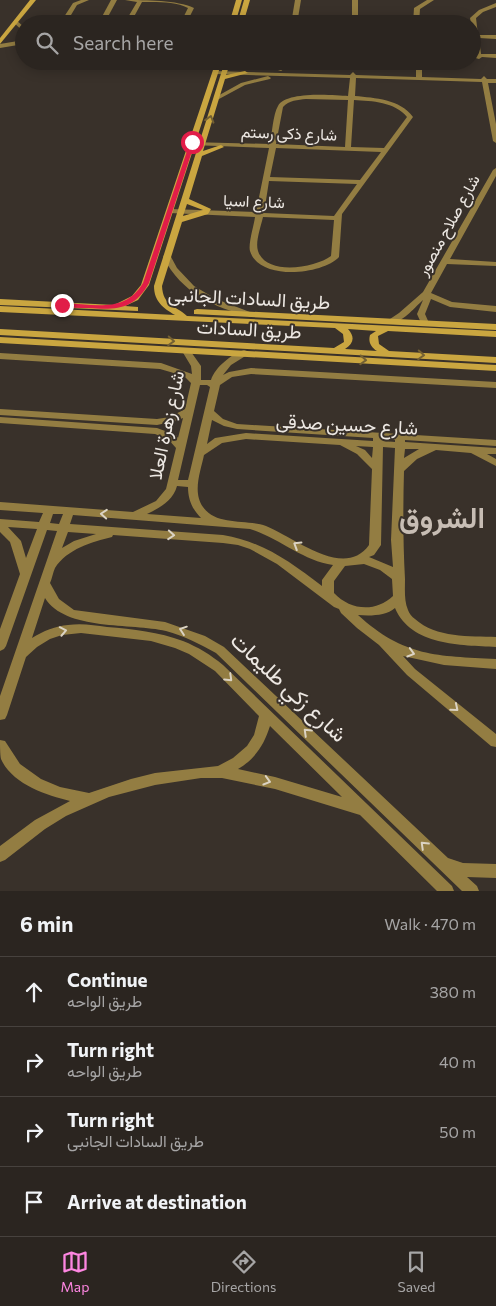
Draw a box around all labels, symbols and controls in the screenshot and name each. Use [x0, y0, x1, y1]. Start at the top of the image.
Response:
search box [15, 15, 481, 70]
icon: search [33, 29, 61, 57]
text: Search here [73, 31, 173, 54]
one-way arrow [205, 115, 215, 123]
street label: شارع ذكى رستم [241, 121, 337, 147]
route start [181, 131, 204, 154]
street label: شارع صلاح منصور [412, 171, 486, 281]
street label: شارع اسيا [223, 190, 285, 214]
street label: طريق السادات الجانبى [167, 282, 331, 314]
route end [51, 294, 74, 317]
street label: طريق السادات [196, 314, 302, 344]
one-way arrow [167, 336, 175, 347]
one-way arrow [417, 349, 425, 360]
one-way arrow [359, 355, 367, 366]
street label: شارع زهرة العلا [143, 368, 190, 482]
street label: شارع حسين صدقى [275, 408, 419, 441]
district label: الشروق [399, 499, 485, 536]
one-way arrow [100, 508, 108, 519]
one-way arrow [167, 529, 175, 540]
one-way arrow [293, 542, 302, 552]
one-way arrow [58, 626, 67, 637]
one-way arrow [179, 626, 187, 636]
street label: شارع زكي طليمات [222, 626, 353, 752]
one-way arrow [407, 647, 415, 658]
one-way arrow [224, 672, 233, 681]
one-way arrow [449, 703, 458, 711]
one-way arrow [304, 729, 313, 738]
one-way arrow [262, 775, 271, 786]
one-way arrow [421, 842, 430, 851]
text: 6 min [20, 911, 73, 936]
text: Walk · 470 m [384, 914, 476, 933]
text: Continue [67, 968, 147, 991]
icon: ahead [20, 978, 48, 1006]
text: 380 m [430, 982, 476, 1001]
text: طريق الواحه [67, 991, 142, 1010]
text: Turn right [67, 1038, 154, 1061]
icon: right [20, 1048, 48, 1076]
text: 40 m [439, 1052, 476, 1071]
text: طريق الواحه [67, 1061, 142, 1080]
text: Turn right [67, 1108, 154, 1131]
icon: right [20, 1118, 48, 1146]
text: 50 m [439, 1122, 476, 1141]
text: طريق السادات الجانبى [67, 1131, 204, 1150]
icon: arrive [20, 1188, 48, 1216]
text: Arrive at destination [67, 1190, 247, 1213]
tab: Map [61, 1248, 89, 1295]
tab: Directions [211, 1248, 276, 1295]
tab: Saved [398, 1248, 435, 1295]

